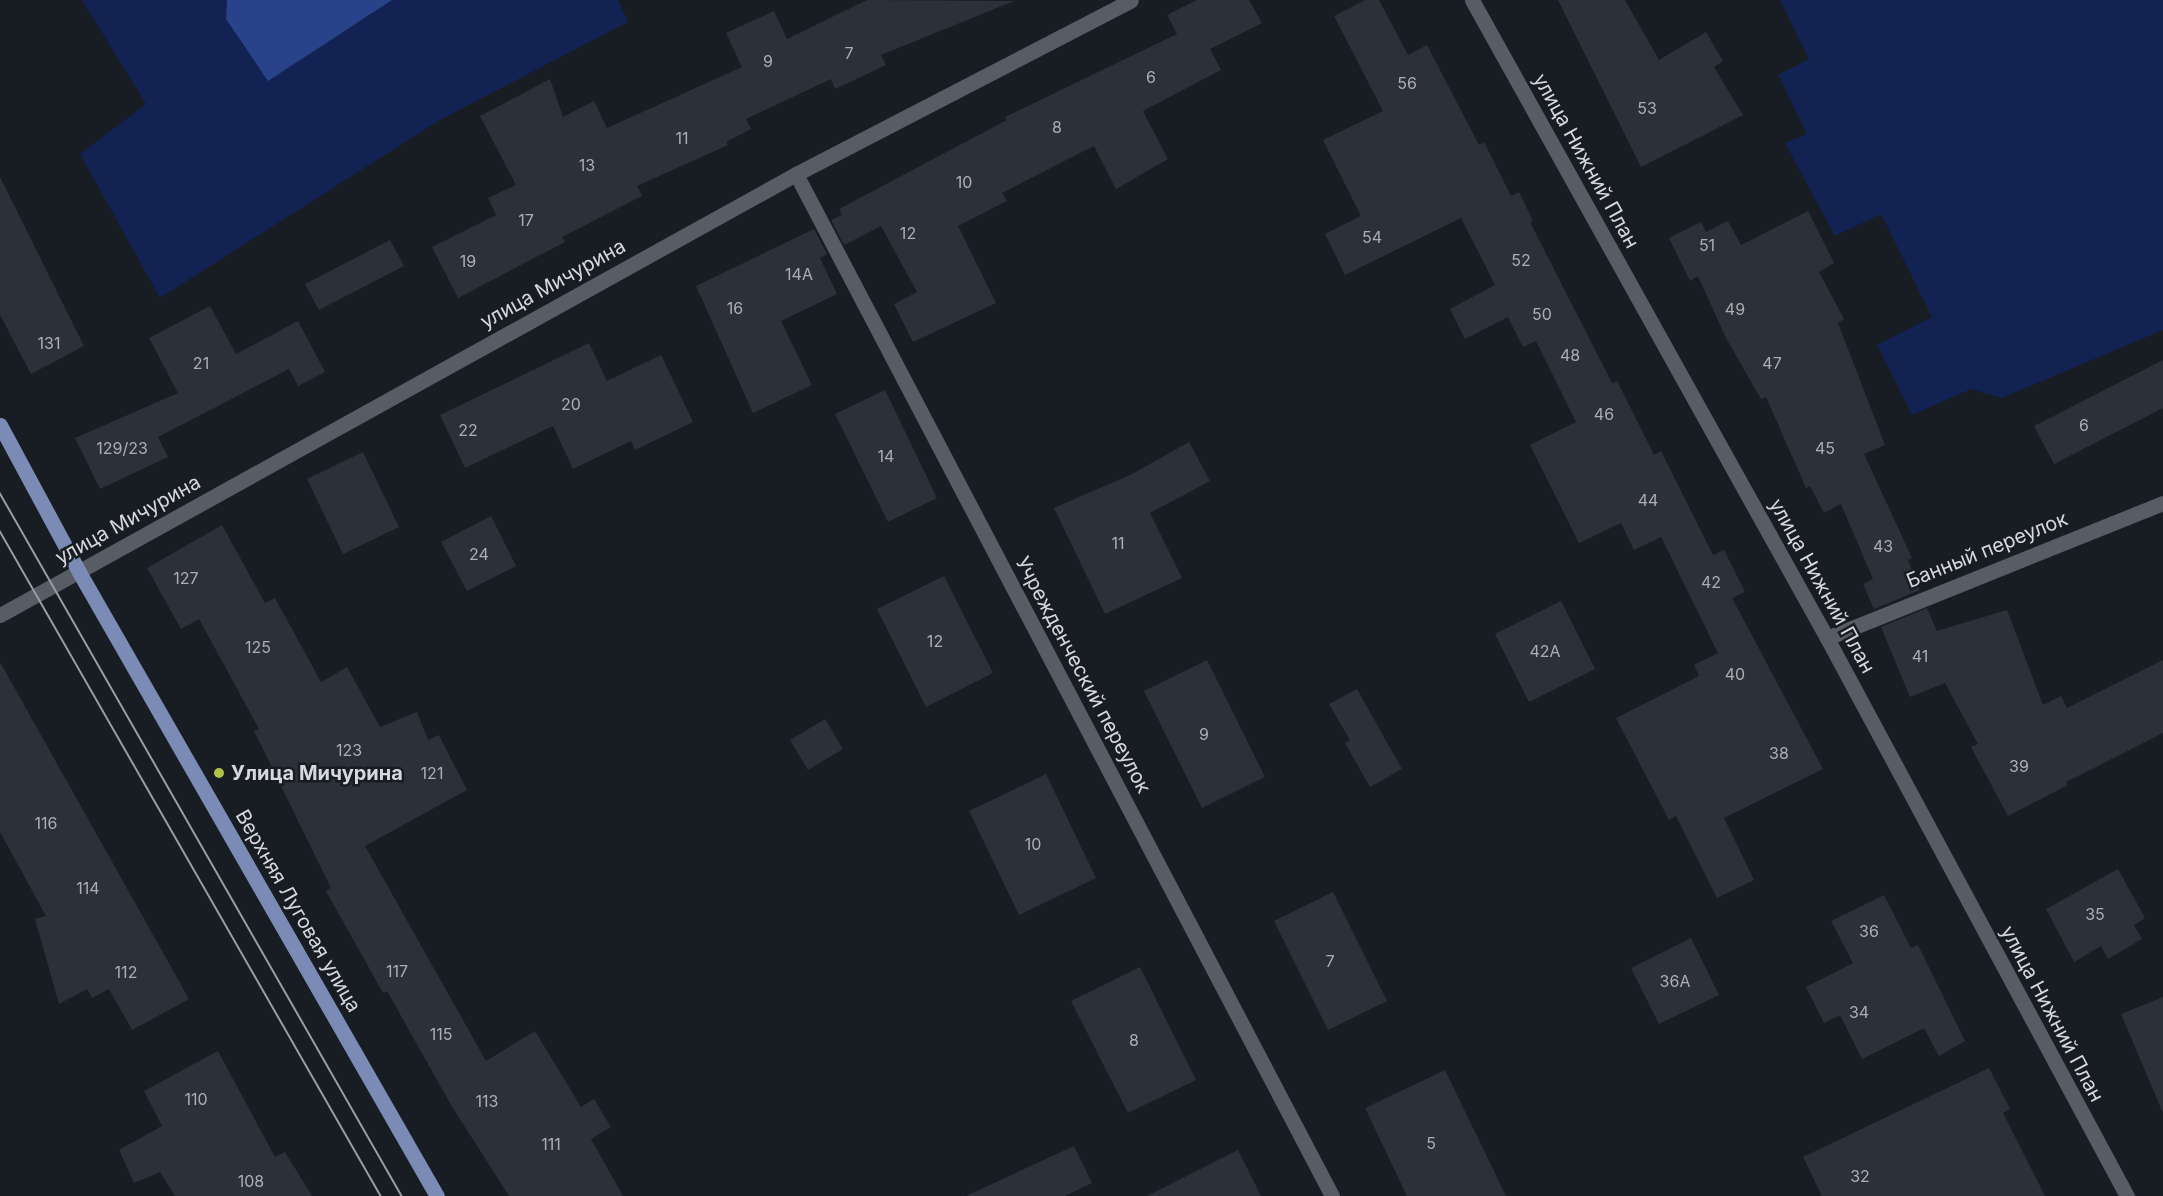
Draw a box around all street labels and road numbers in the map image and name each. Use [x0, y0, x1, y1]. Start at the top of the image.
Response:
street label: улица Нижний План [1528, 70, 1644, 252]
street label: улица Мичурина [476, 234, 630, 334]
street label: улица Мичурина [51, 470, 205, 570]
street label: улица Нижний План [1764, 495, 1880, 677]
street label: Банный переулок [1903, 507, 2071, 593]
street label: Учрежденческий переулок [1010, 552, 1156, 798]
street label: Верхняя Луговая улица [230, 805, 366, 1017]
street label: улица Нижний План [1995, 922, 2109, 1106]

